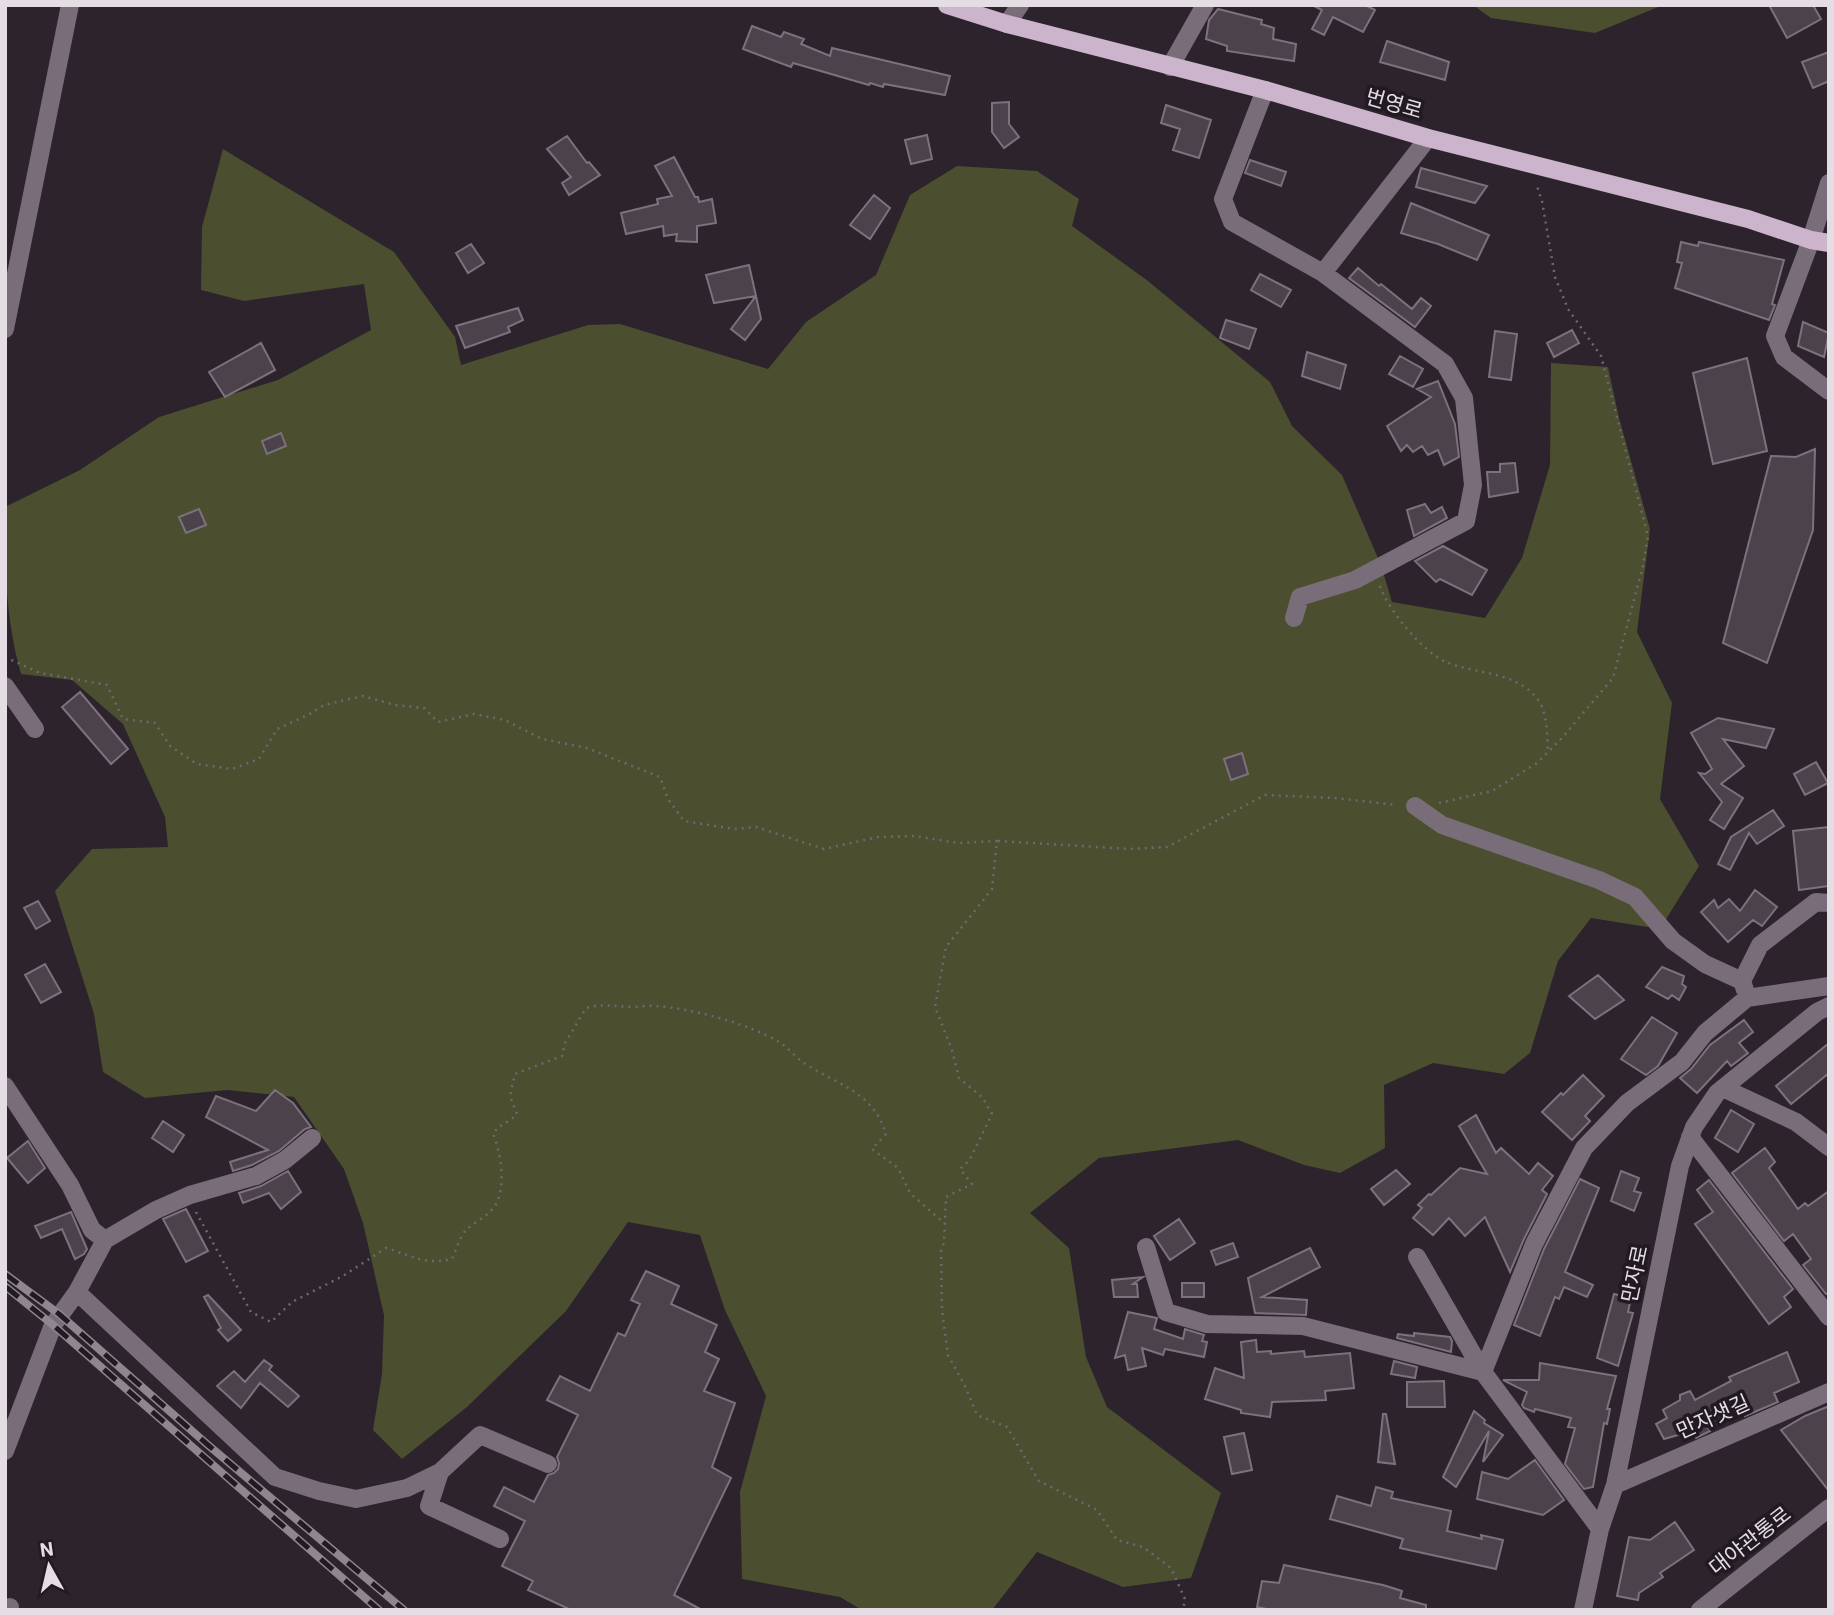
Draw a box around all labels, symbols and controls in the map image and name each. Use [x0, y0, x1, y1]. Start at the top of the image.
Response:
street label: 번영로 [1363, 84, 1425, 124]
street label: 만자로 [1617, 1243, 1653, 1305]
street label: 만자샛길 [1673, 1390, 1753, 1444]
street label: 대야관통로 [1705, 1502, 1795, 1580]
north arrow [14, 1531, 84, 1601]
text: N [38, 1537, 55, 1562]

